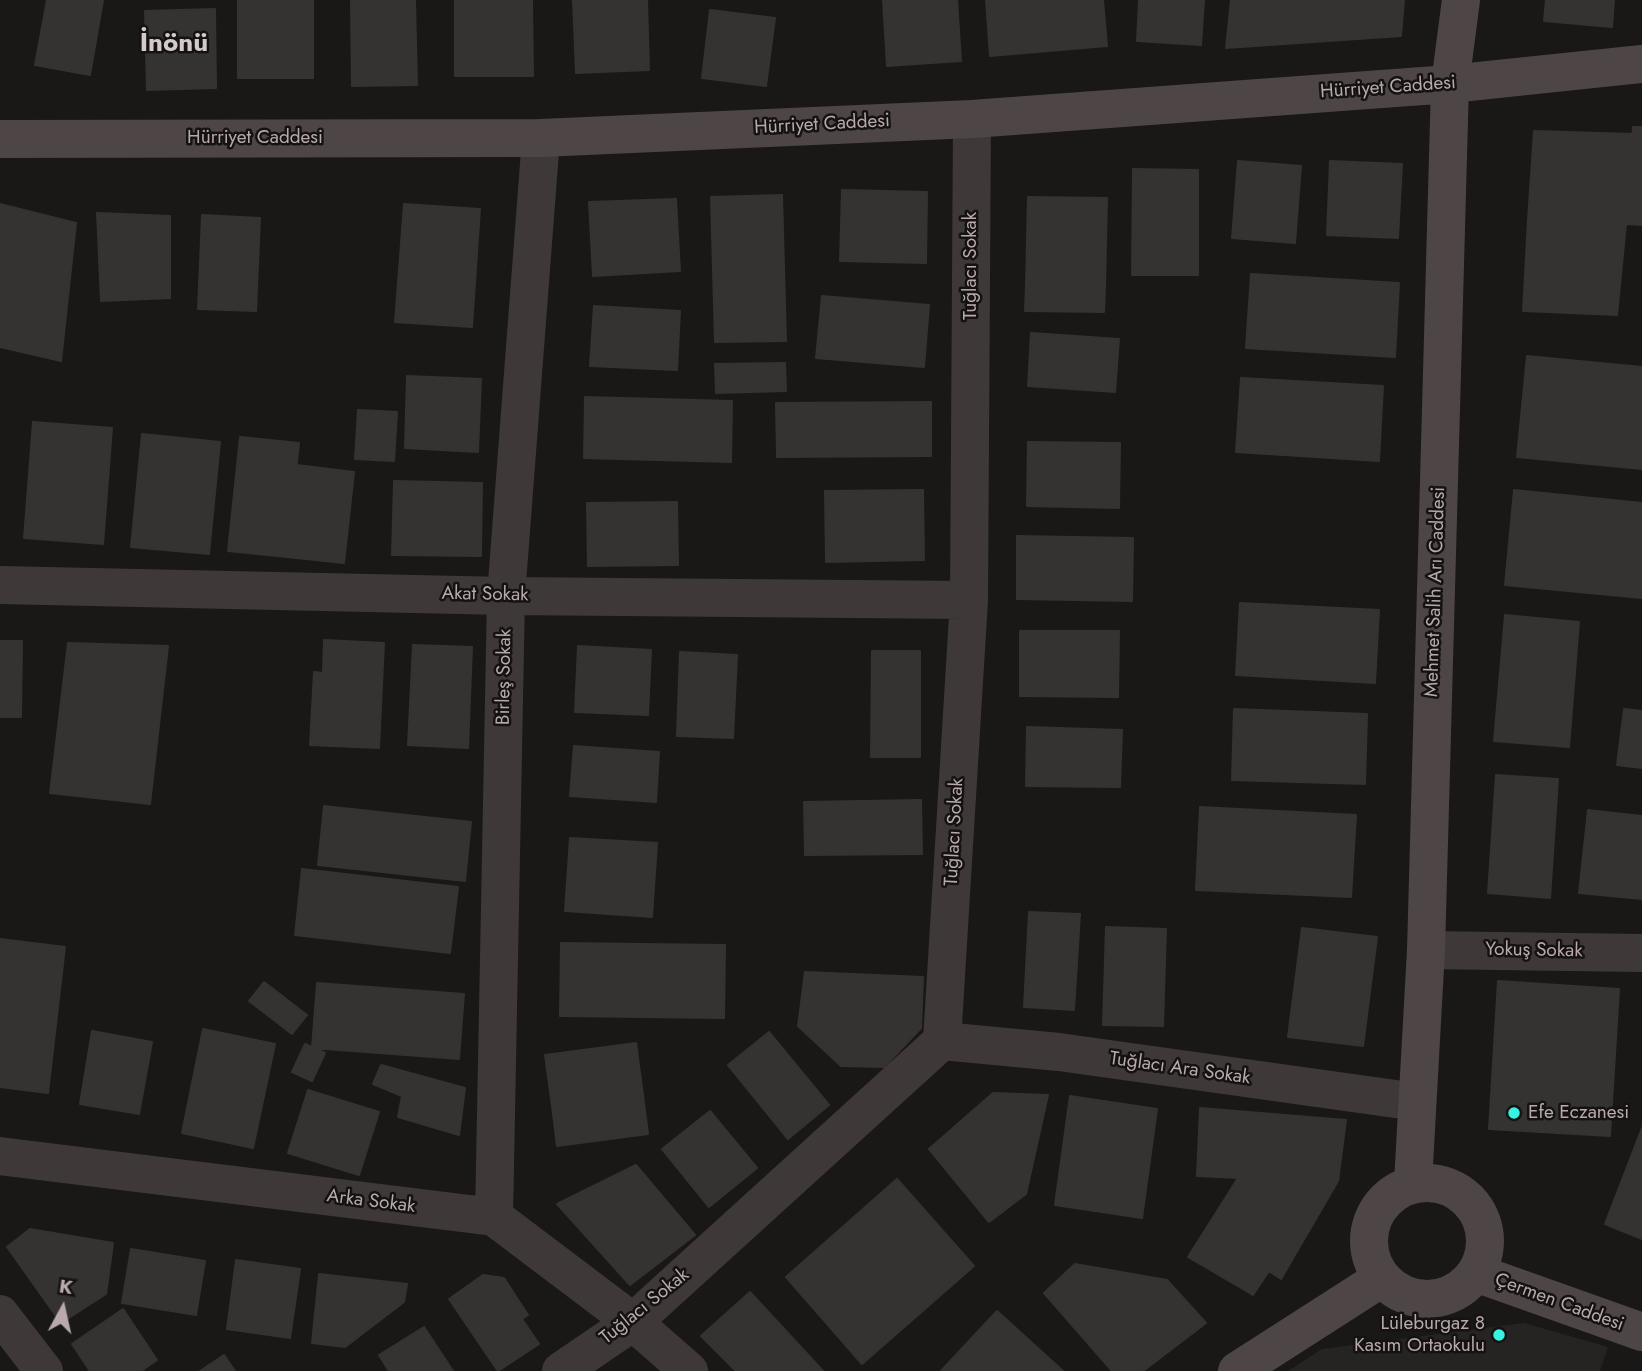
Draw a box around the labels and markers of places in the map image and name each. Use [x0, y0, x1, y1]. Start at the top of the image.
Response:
place label: Efe Eczanesi [1528, 1102, 1629, 1124]
marker: Efe Eczanesi [1506, 1105, 1522, 1121]
place label: Lüleburgaz 8 Kasım Ortaokulu [1354, 1313, 1485, 1357]
marker: Lüleburgaz 8 Kasım Ortaokulu [1491, 1327, 1507, 1343]

